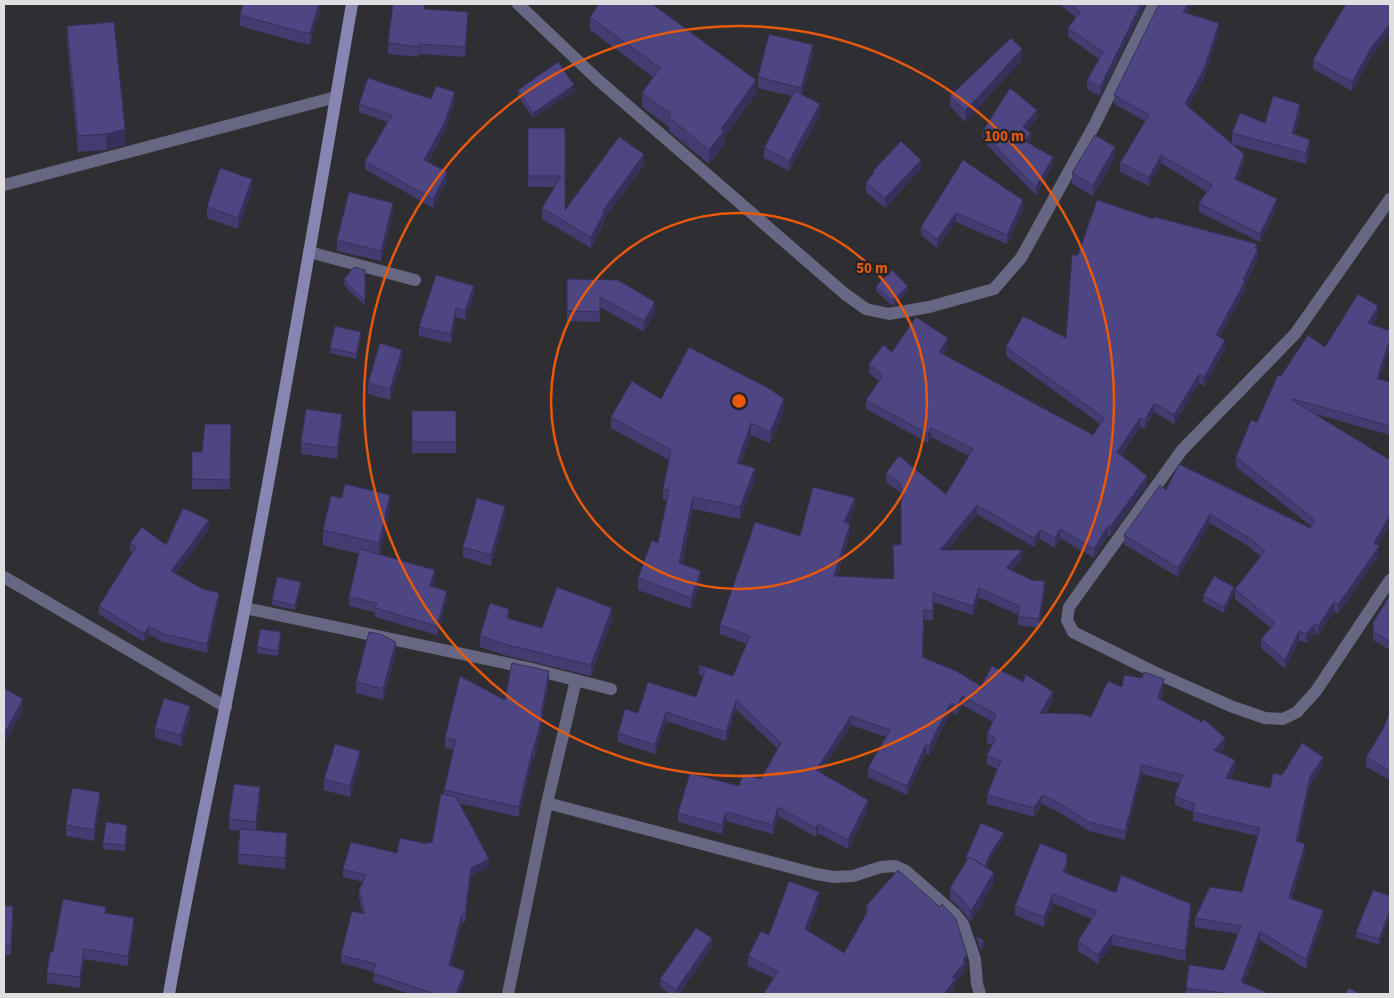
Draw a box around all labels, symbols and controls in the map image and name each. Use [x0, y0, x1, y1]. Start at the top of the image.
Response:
text: 100 m [984, 126, 1024, 147]
text: 50 m [856, 258, 888, 279]
centre of rings [730, 392, 748, 410]

